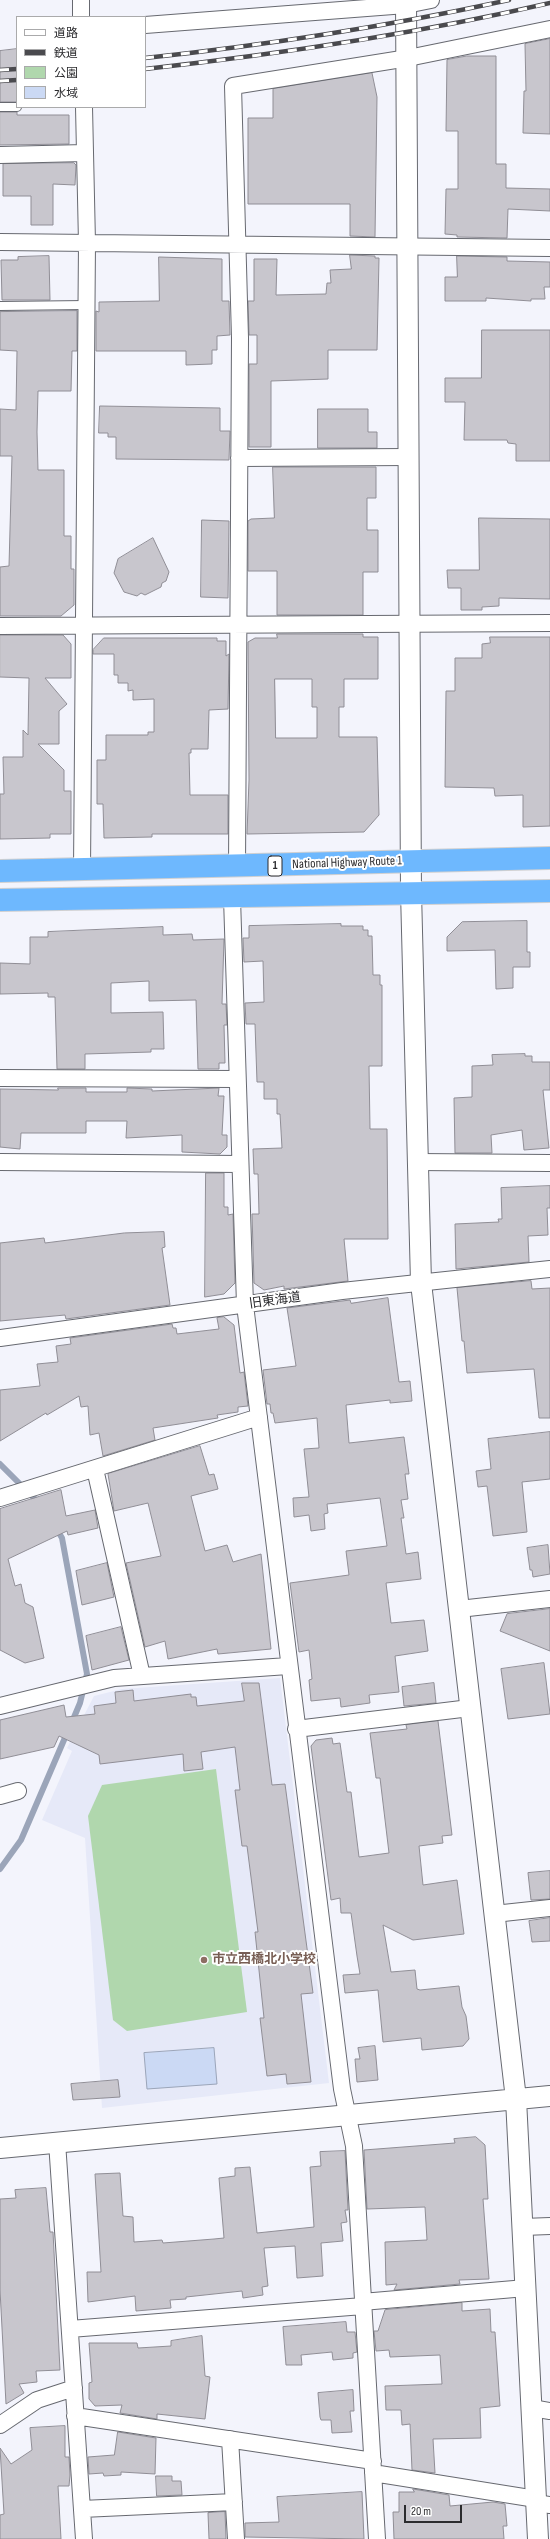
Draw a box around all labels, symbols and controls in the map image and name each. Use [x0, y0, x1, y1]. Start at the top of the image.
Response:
legend [16, 16, 146, 108]
text: 道路 [54, 26, 78, 41]
text: 鉄道 [54, 46, 78, 61]
text: 公園 [54, 66, 78, 81]
text: 水域 [54, 86, 78, 101]
street label: National Highway Route 1 [292, 853, 402, 873]
road number: 1 [268, 856, 282, 876]
street label: 旧東海道 [248, 1290, 302, 1312]
place label: 市立西橋北小学校 [212, 1952, 316, 1968]
marker: 市立西橋北小学校 [199, 1955, 209, 1965]
scale bar [406, 2497, 464, 2523]
text: 20 m [411, 2504, 431, 2519]

